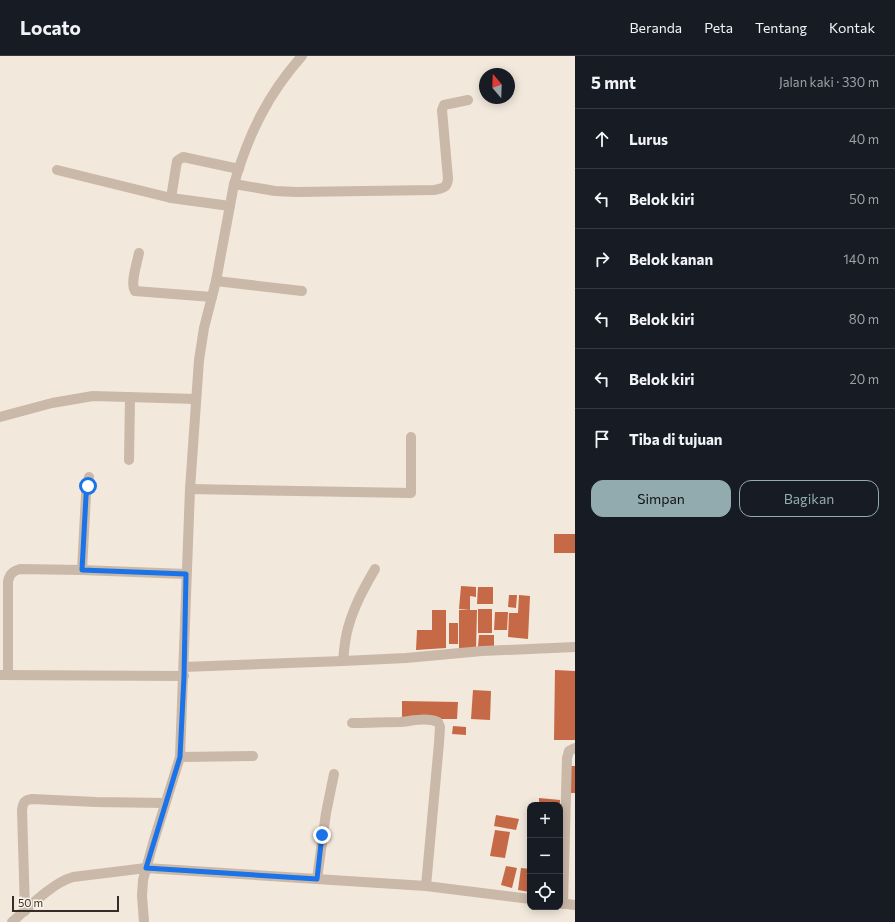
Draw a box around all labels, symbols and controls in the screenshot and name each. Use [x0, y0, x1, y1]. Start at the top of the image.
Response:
text: Locato [20, 16, 81, 39]
text: Beranda [630, 19, 682, 36]
text: Peta [704, 19, 733, 36]
text: Tentang [755, 19, 807, 36]
text: Kontak [829, 19, 875, 36]
north arrow [479, 68, 515, 104]
text: 5 mnt [591, 72, 636, 93]
text: Jalan kaki · 330 m [779, 74, 879, 90]
icon: ahead [591, 128, 613, 150]
text: Lurus [629, 130, 668, 148]
text: 40 m [849, 131, 879, 147]
icon: left [591, 188, 613, 210]
text: Belok kiri [629, 190, 695, 208]
text: 50 m [849, 191, 879, 207]
icon: right [591, 248, 613, 270]
text: Belok kanan [629, 250, 713, 268]
text: 140 m [843, 251, 879, 267]
icon: left [591, 308, 613, 330]
text: Belok kiri [629, 310, 695, 328]
text: 80 m [849, 311, 879, 327]
icon: left [591, 368, 613, 390]
text: Belok kiri [629, 370, 695, 388]
text: 20 m [850, 371, 879, 387]
icon: arrive [591, 428, 613, 450]
text: Tiba di tujuan [629, 430, 723, 448]
route start [79, 477, 97, 495]
button: Simpan [591, 480, 731, 517]
button: Bagikan [739, 480, 879, 517]
map controls [527, 802, 563, 910]
button: + [527, 802, 563, 838]
route end [313, 826, 331, 844]
button: − [527, 838, 563, 874]
button: locate [527, 874, 563, 910]
scale bar [12, 894, 119, 913]
text: 50 m [18, 896, 43, 909]

